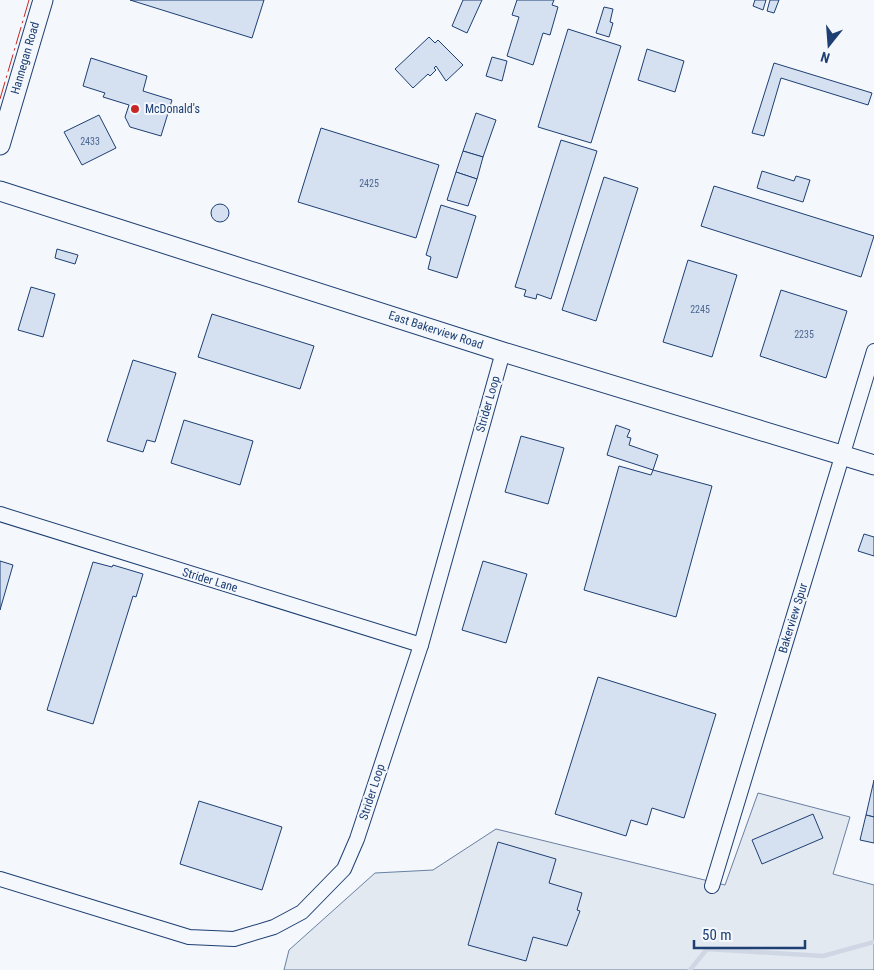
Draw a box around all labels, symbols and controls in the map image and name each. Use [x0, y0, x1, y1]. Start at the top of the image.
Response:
street label: Hannegan Road [8, 20, 42, 96]
north arrow [804, 20, 854, 70]
text: N [819, 49, 832, 66]
place label: McDonald's [145, 102, 200, 116]
marker: McDonald's [129, 103, 141, 115]
house number: 2433 [80, 136, 100, 147]
house number: 2425 [359, 178, 379, 189]
house number: 2245 [690, 304, 710, 315]
street label: East Bakerview Road [387, 308, 485, 352]
house number: 2235 [794, 329, 814, 340]
street label: Strider Loop [473, 374, 503, 434]
street label: Strider Lane [181, 565, 240, 595]
street label: Bakerview Spur [776, 581, 810, 655]
street label: Strider Loop [356, 762, 388, 822]
scale bar [694, 918, 805, 950]
text: 50 m [702, 926, 732, 944]

